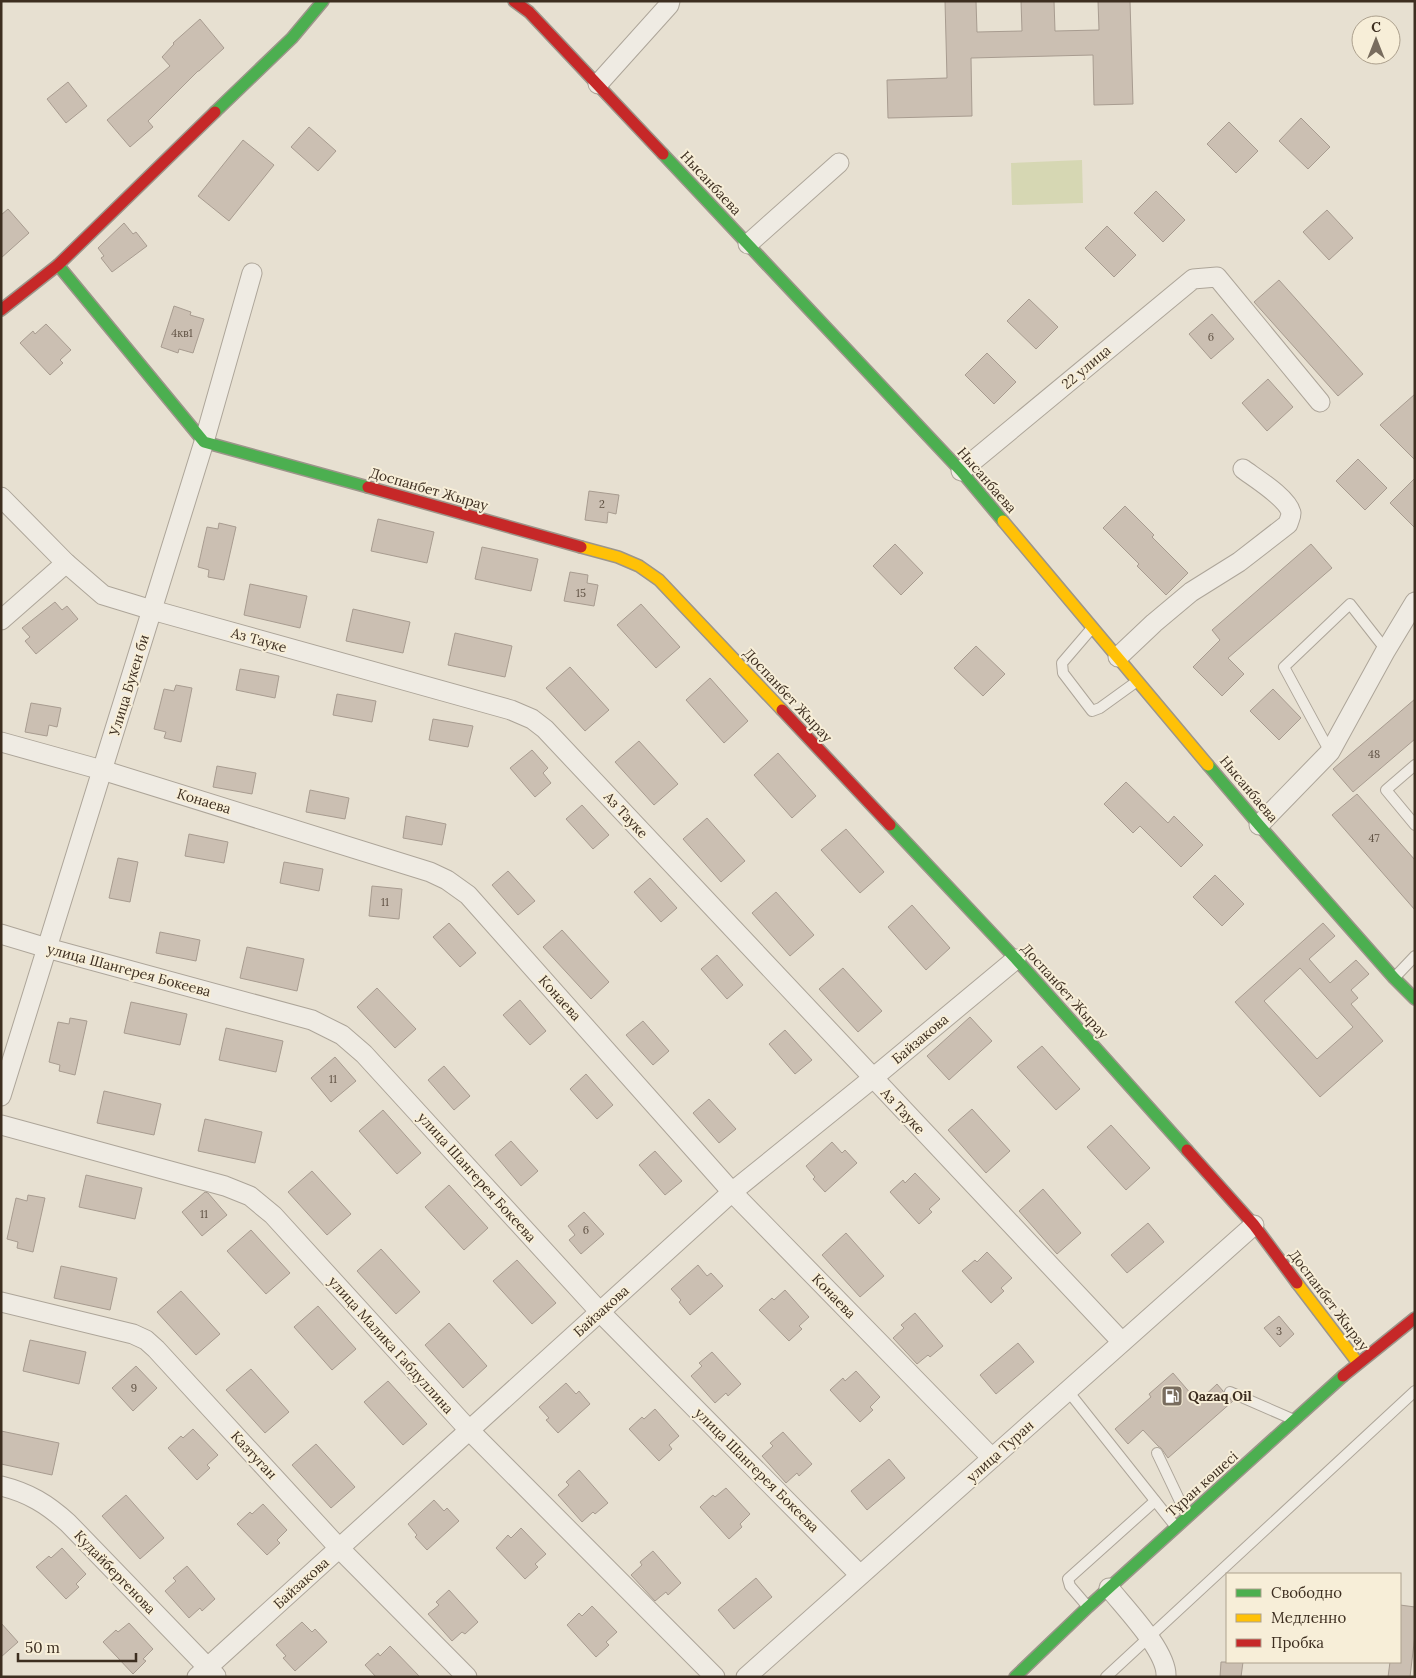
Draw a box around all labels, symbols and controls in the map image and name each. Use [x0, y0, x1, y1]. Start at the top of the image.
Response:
north arrow [1351, 15, 1401, 65]
text: С [1371, 18, 1381, 36]
street label: Нысанбаева [677, 147, 745, 219]
house number: 4кв1 [171, 326, 193, 340]
house number: 6 [1208, 330, 1214, 344]
street label: 22 улица [1058, 341, 1114, 393]
street label: Нысанбаева [953, 443, 1021, 517]
street label: Доспанбет Жырау [368, 463, 491, 515]
house number: 2 [599, 497, 605, 511]
house number: 15 [576, 586, 586, 600]
street label: Аз Тауке [228, 623, 289, 657]
street label: Улица Букен би [105, 632, 153, 739]
street label: Доспанбет Жырау [740, 644, 837, 746]
house number: 48 [1368, 747, 1380, 761]
street label: Нысанбаева [1216, 752, 1282, 826]
street label: Конаева [175, 784, 233, 818]
street label: Аз Тауке [599, 787, 652, 842]
house number: 47 [1368, 831, 1380, 845]
house number: 11 [381, 895, 389, 909]
street label: улица Шангерея Бокеева [45, 939, 213, 1001]
street label: Доспанбет Жырау [1017, 940, 1113, 1043]
street label: Конаева [535, 971, 585, 1025]
street label: Байзакова [888, 1010, 952, 1068]
house number: 11 [329, 1072, 337, 1086]
street label: Аз Тауке [876, 1083, 929, 1138]
street label: улица Шангерея Бокеева [414, 1108, 540, 1246]
house number: 11 [200, 1207, 208, 1221]
house number: 6 [583, 1223, 589, 1237]
street label: Доспанбет Жырау [1285, 1246, 1373, 1355]
street label: Конаева [808, 1270, 860, 1322]
street label: улица Малика Габдуллина [324, 1272, 458, 1418]
street label: Байзакова [570, 1281, 632, 1341]
house number: 3 [1276, 1324, 1282, 1338]
house number: 9 [131, 1381, 137, 1395]
fuel station icon: Qazaq Oil [1160, 1384, 1184, 1408]
place label: Qazaq Oil [1188, 1387, 1253, 1405]
street label: улица Шангерея Бокеева [691, 1404, 823, 1536]
street label: улица Туран [963, 1416, 1038, 1486]
street label: Казтуган [227, 1427, 281, 1483]
street label: Тұран көшесі [1162, 1447, 1242, 1521]
street label: Кудайбергенова [70, 1526, 160, 1618]
street label: Байзакова [270, 1553, 332, 1613]
legend [1226, 1573, 1401, 1663]
text: Свободно [1271, 1583, 1342, 1602]
text: Медленно [1271, 1608, 1346, 1627]
scale bar [18, 1630, 135, 1662]
text: Пробка [1271, 1633, 1324, 1652]
text: 50 m [25, 1638, 60, 1657]

